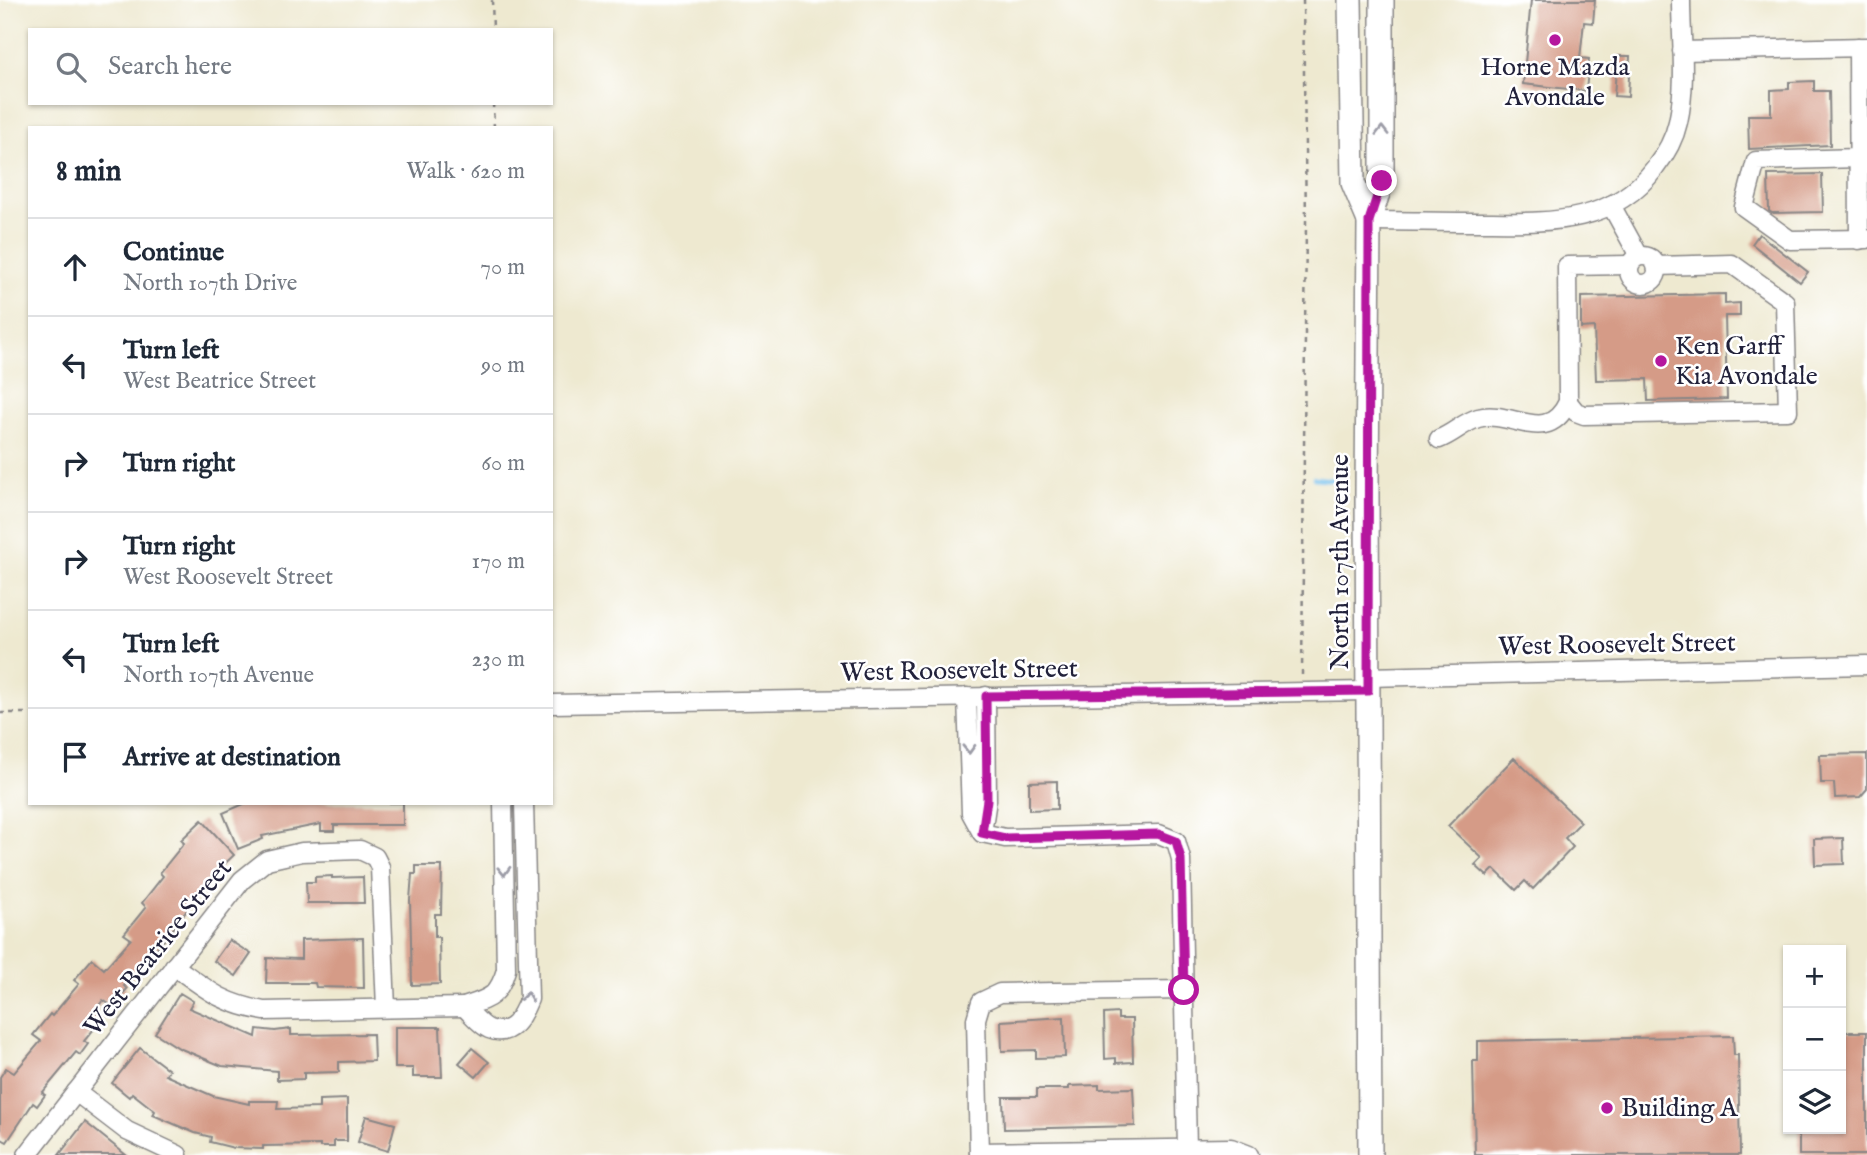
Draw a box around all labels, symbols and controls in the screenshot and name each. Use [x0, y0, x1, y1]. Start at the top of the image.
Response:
search box [28, 28, 553, 105]
marker: Horne Mazda Avondale [1547, 32, 1563, 48]
icon: search [52, 48, 90, 86]
text: Search here [108, 50, 232, 83]
place label: Horne Mazda Avondale [1480, 51, 1631, 114]
one-way arrow [1374, 125, 1390, 135]
text: 8 min [56, 153, 122, 191]
text: Walk · 620 m [406, 157, 525, 186]
route end [1366, 165, 1397, 196]
text: Continue [123, 236, 224, 269]
icon: ahead [56, 248, 94, 286]
text: 70 m [480, 253, 525, 282]
text: North 107th Drive [123, 269, 297, 298]
place label: Ken Garff Kia Avondale [1675, 330, 1818, 393]
text: Turn left [123, 334, 220, 367]
icon: left [56, 346, 94, 384]
text: 90 m [481, 351, 525, 380]
marker: Ken Garff Kia Avondale [1653, 353, 1669, 369]
text: West Beatrice Street [123, 367, 316, 396]
icon: right [56, 444, 94, 482]
text: Turn right [123, 447, 236, 480]
text: 60 m [481, 449, 525, 478]
street label: North 107th Avenue [1324, 454, 1357, 670]
text: Turn right [123, 530, 236, 563]
icon: right [56, 542, 94, 580]
text: 170 m [472, 547, 525, 576]
text: West Roosevelt Street [123, 563, 333, 592]
street label: West Roosevelt Street [1498, 626, 1736, 664]
text: Turn left [123, 628, 220, 661]
icon: left [56, 640, 94, 678]
text: 230 m [472, 645, 525, 674]
street label: West Roosevelt Street [840, 652, 1078, 690]
text: North 107th Avenue [123, 661, 314, 690]
icon: arrive [56, 738, 94, 776]
text: Arrive at destination [123, 741, 341, 774]
one-way arrow [961, 744, 976, 755]
street label: West Beatrice Street [77, 853, 240, 1043]
one-way arrow [497, 866, 512, 877]
map controls [1783, 945, 1846, 1134]
button: + [1783, 945, 1846, 1008]
route start [1168, 974, 1199, 1005]
one-way arrow [519, 991, 534, 1003]
button: − [1783, 1008, 1846, 1071]
button: layers [1783, 1071, 1846, 1134]
place label: Building A [1621, 1092, 1739, 1125]
marker: Building A [1599, 1100, 1615, 1116]

